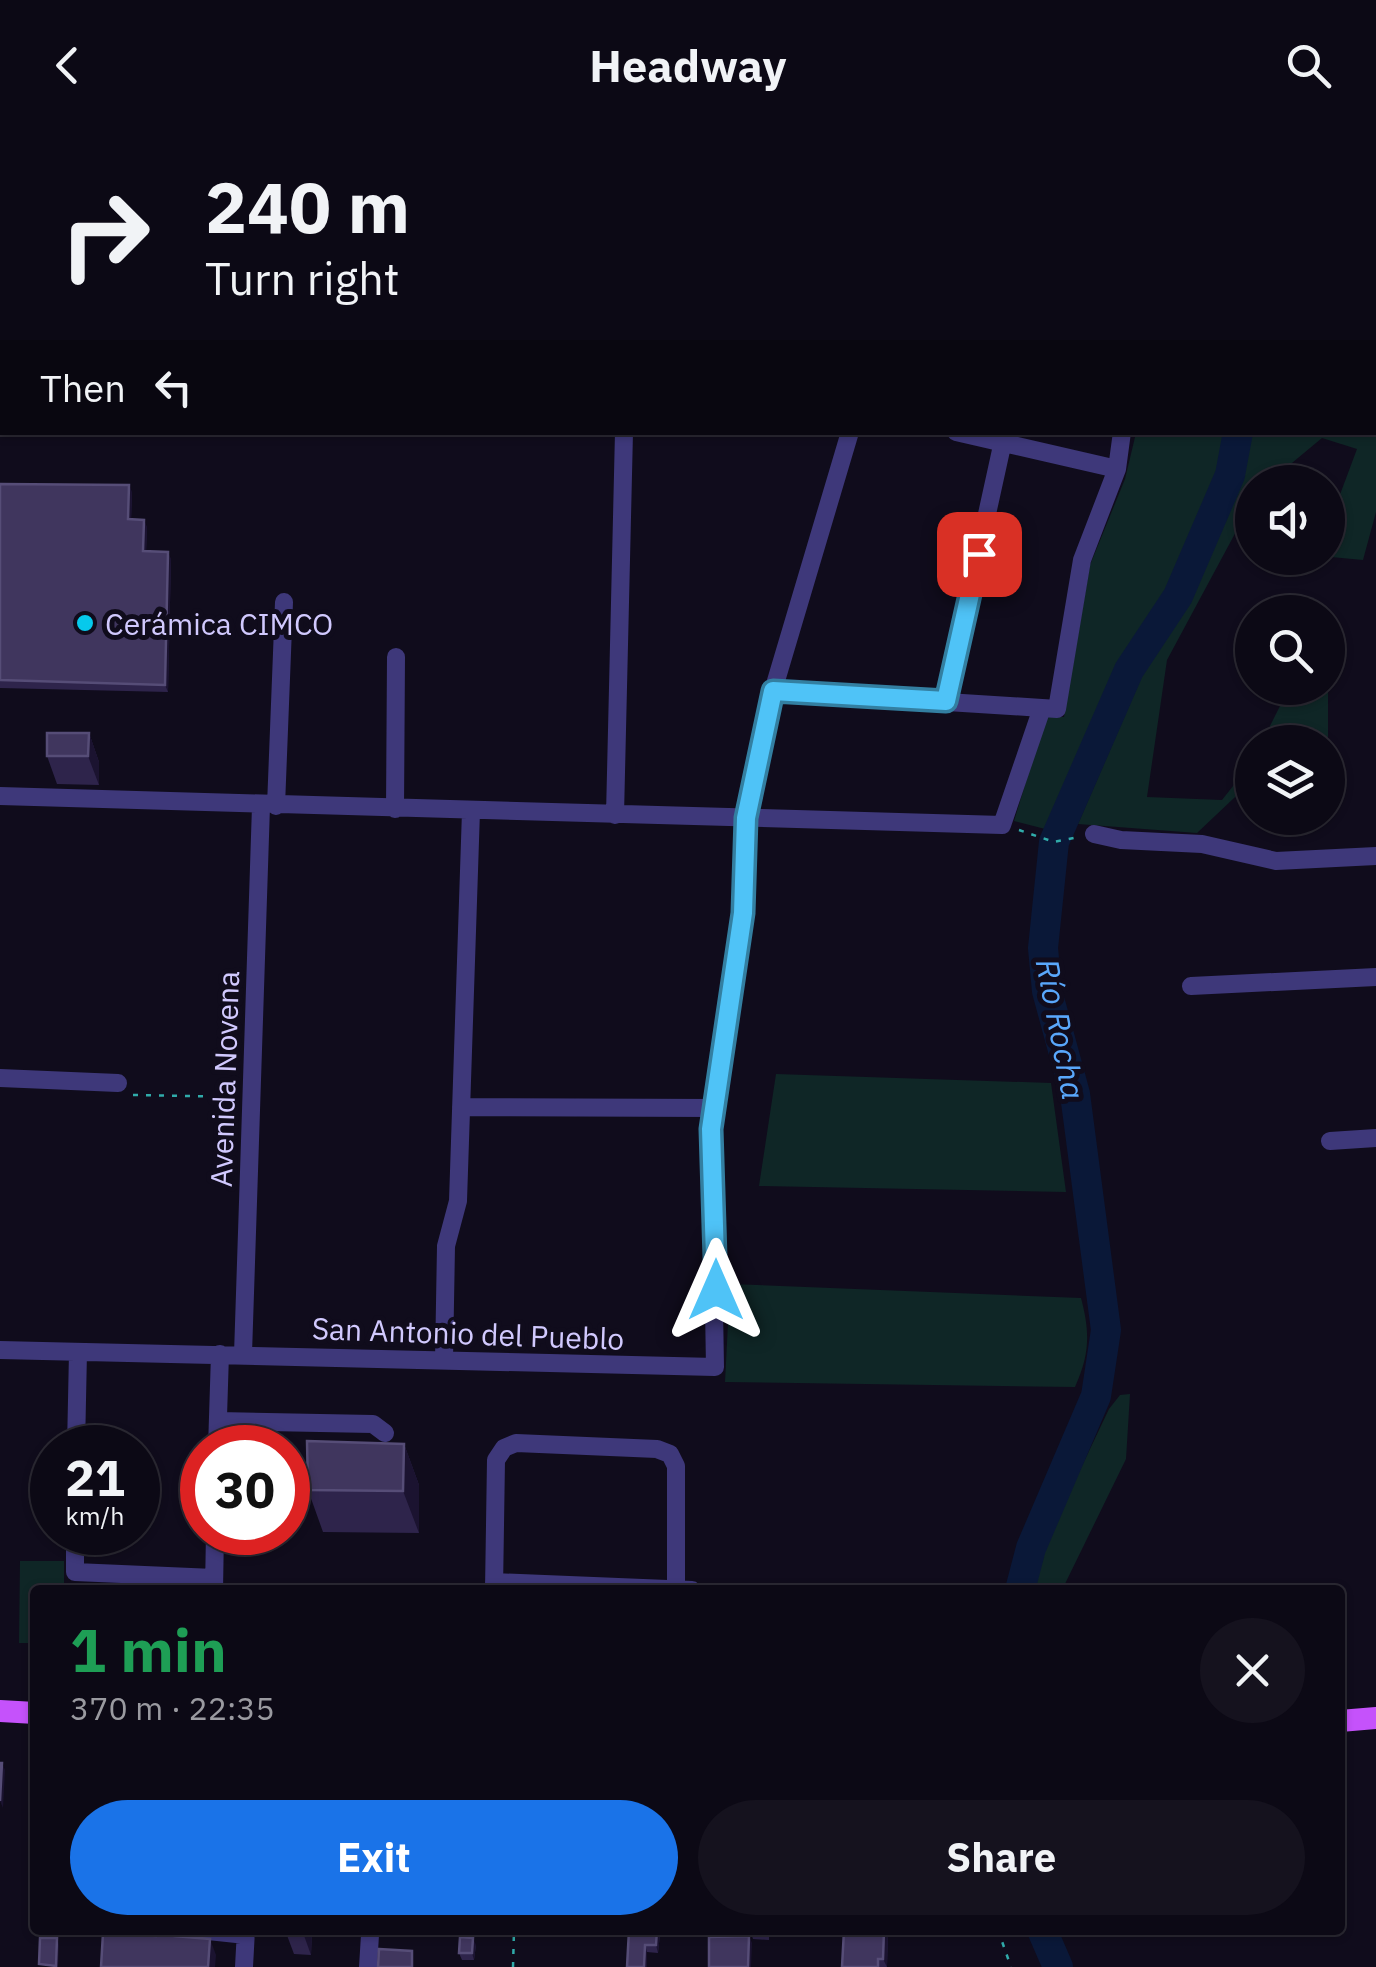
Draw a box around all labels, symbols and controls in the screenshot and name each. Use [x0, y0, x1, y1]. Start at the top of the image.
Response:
text: Headway [589, 36, 787, 94]
icon: back [40, 38, 95, 93]
icon: search [1281, 38, 1336, 93]
text: 240 m [205, 161, 410, 252]
icon: right [40, 170, 170, 300]
text: Turn right [205, 249, 400, 307]
icon: left [146, 360, 201, 415]
text: Then [40, 363, 126, 412]
map controls [1235, 465, 1345, 835]
button: sound [1235, 465, 1345, 575]
pin [937, 512, 1022, 597]
icon: arrive [952, 527, 1007, 582]
button: search [1235, 595, 1345, 705]
place label: Cerámica CIMCO [105, 604, 333, 643]
marker: Cerámica CIMCO [74, 612, 96, 634]
button: layers [1235, 725, 1345, 835]
water label: Río Rocha [1027, 955, 1095, 1103]
street label: Avenida Novena [201, 970, 247, 1188]
position arrow [664, 1238, 768, 1342]
street label: San Antonio del Pueblo [311, 1308, 625, 1358]
speed limit sign: 30 [180, 1425, 310, 1555]
text: 21 [65, 1445, 125, 1510]
text: km/h [66, 1499, 124, 1532]
text: 1 min [70, 1610, 227, 1689]
button: close [1200, 1618, 1305, 1723]
text: 370 m · 22:35 [70, 1687, 275, 1729]
button: Exit [70, 1800, 678, 1915]
button: Share [698, 1800, 1305, 1915]

